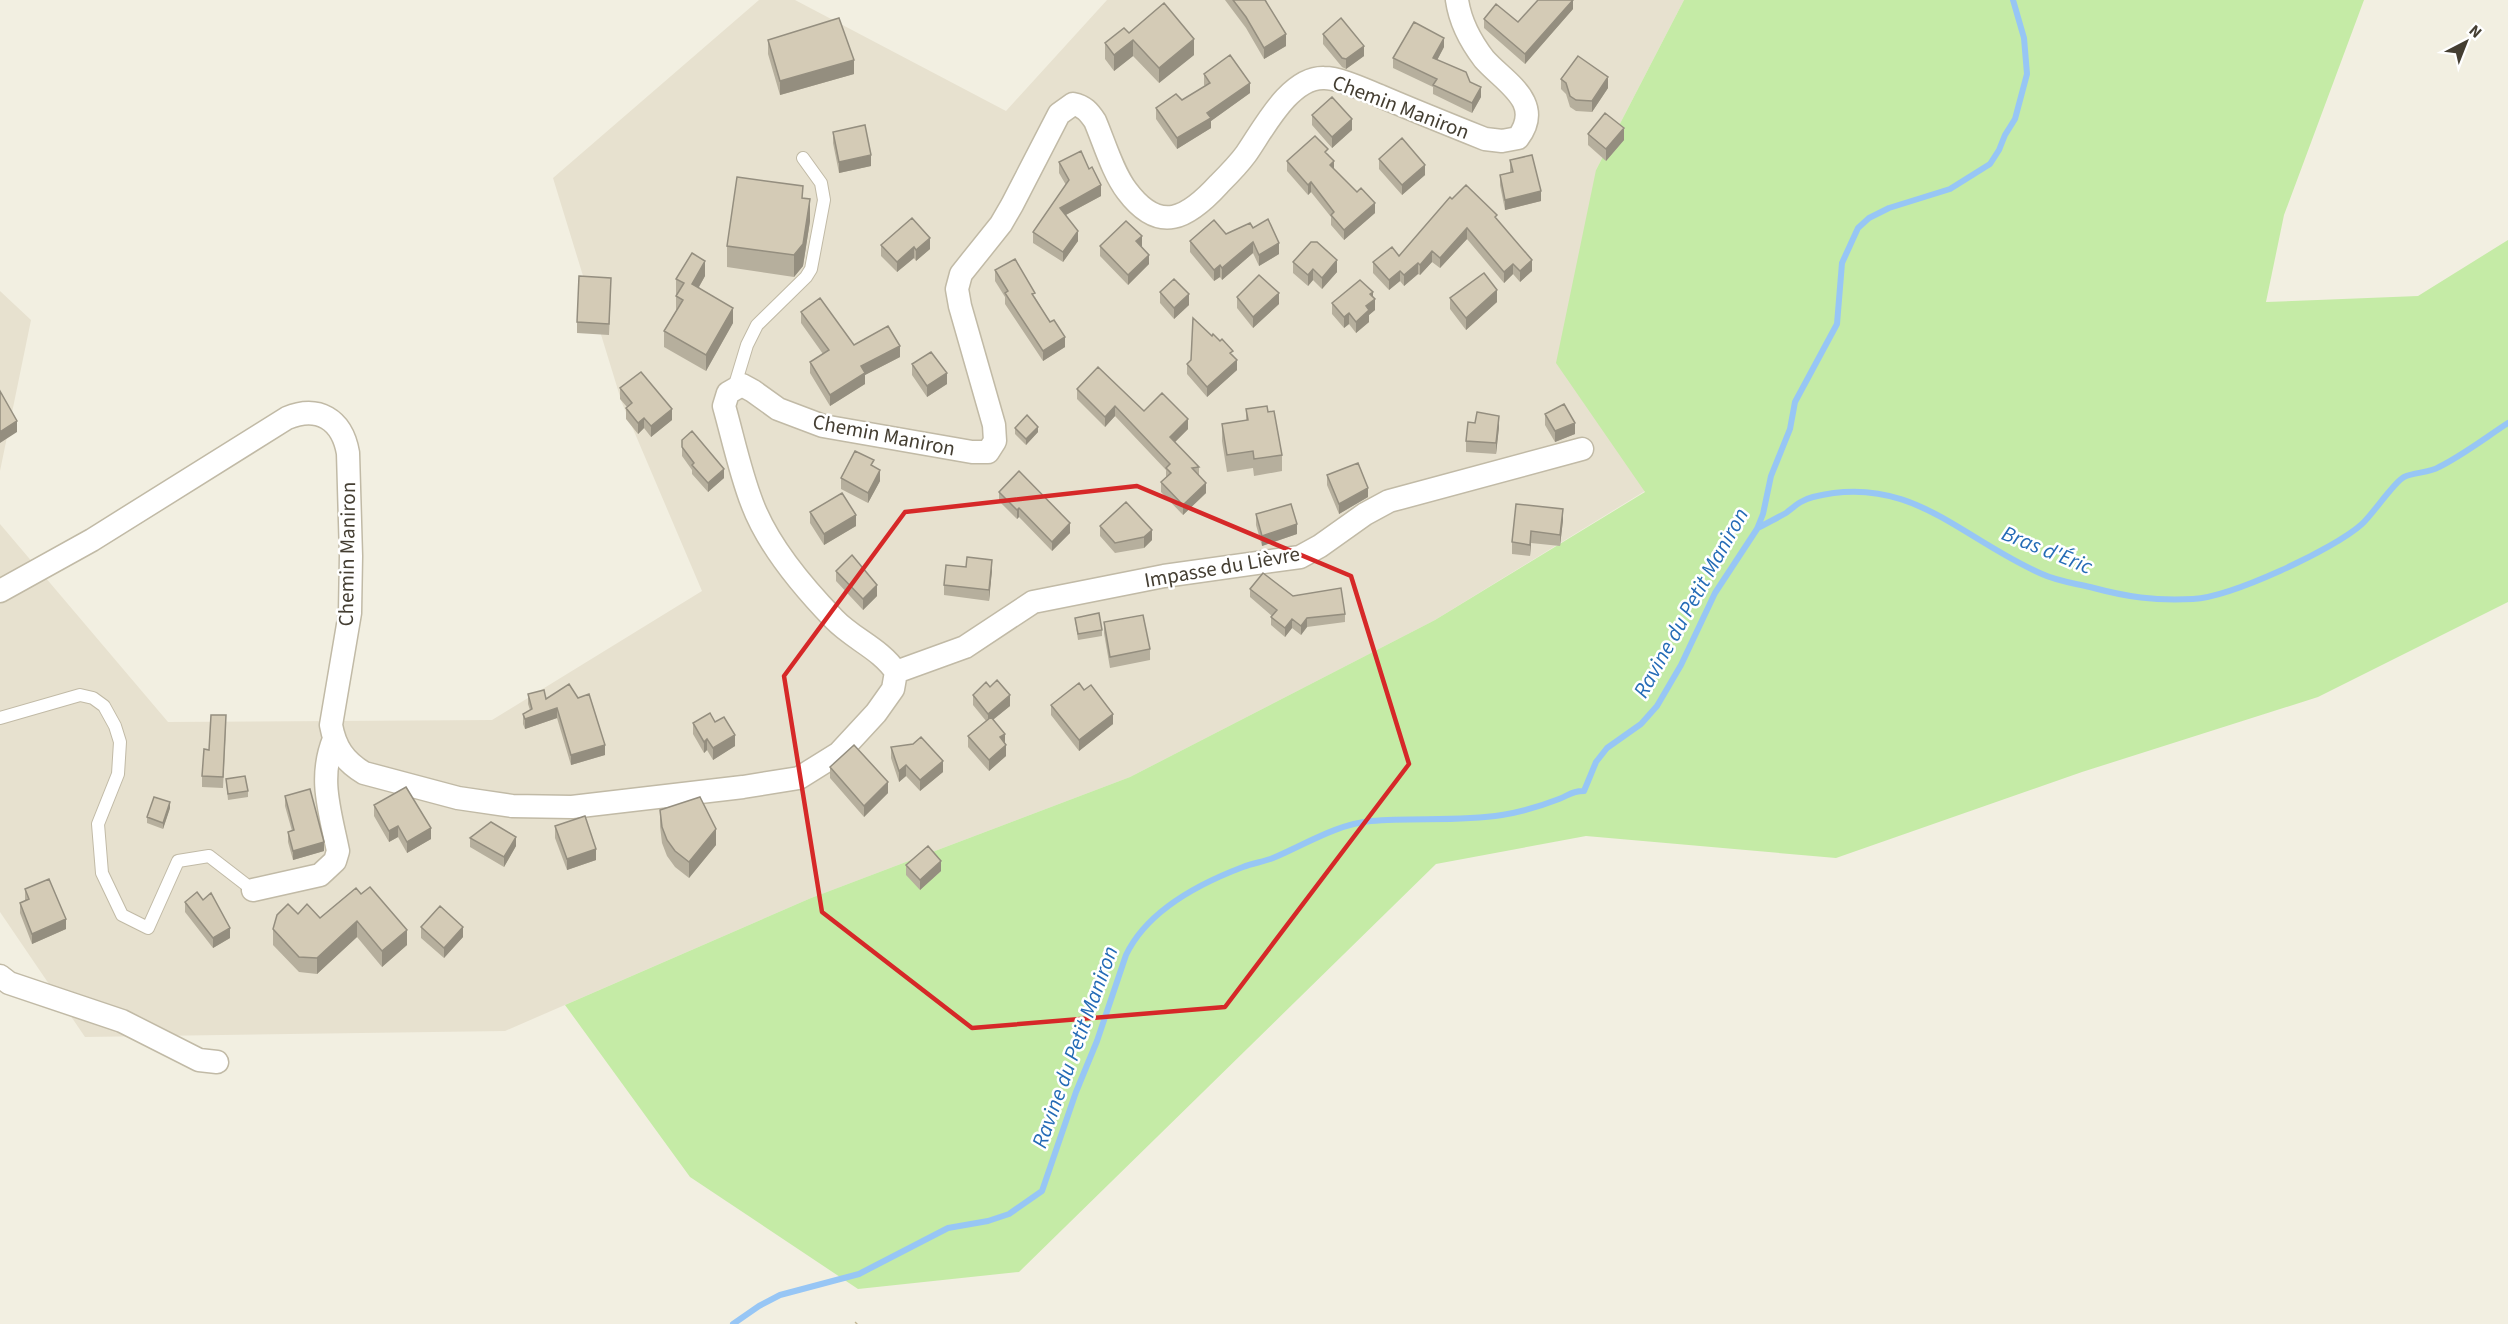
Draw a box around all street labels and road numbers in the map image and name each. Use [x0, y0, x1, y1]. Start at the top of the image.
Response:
street label: Chemin Maniron [1328, 67, 1474, 147]
street label: Chemin Maniron [810, 406, 958, 464]
street label: Chemin Maniron [331, 481, 363, 627]
street label: Impasse du Lièvre [1142, 539, 1302, 595]

